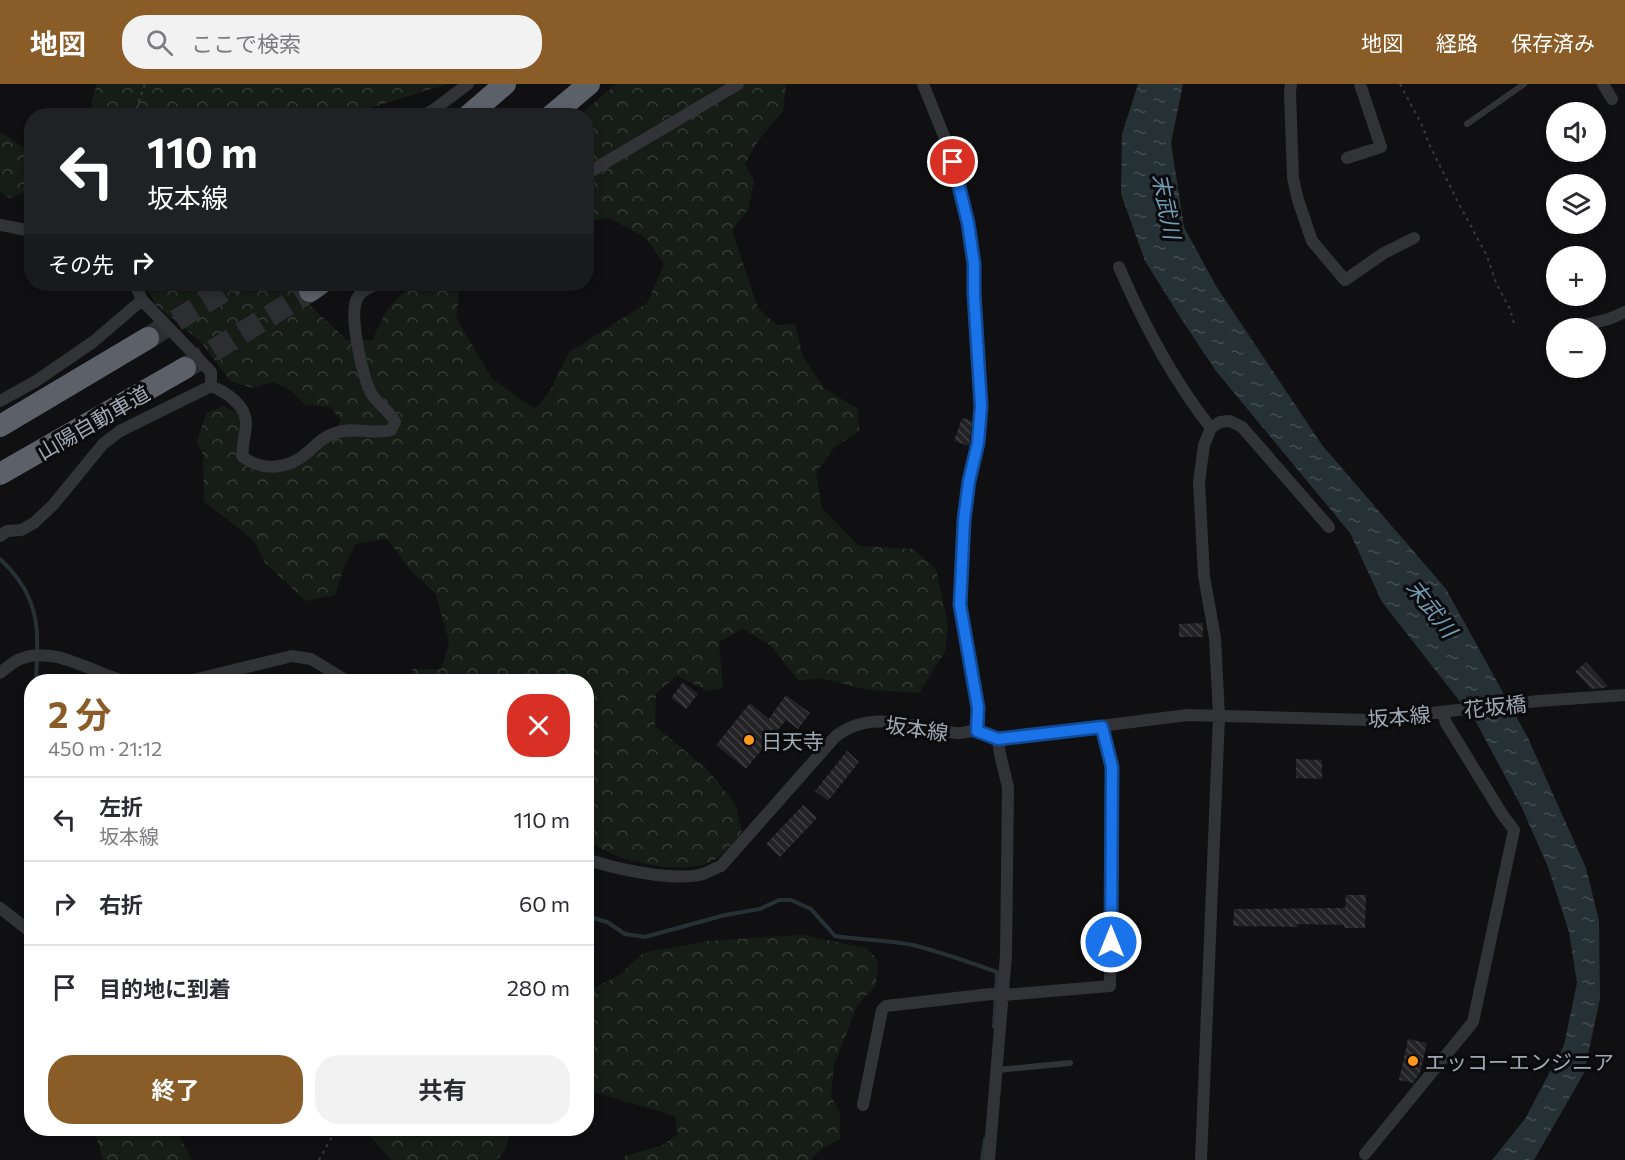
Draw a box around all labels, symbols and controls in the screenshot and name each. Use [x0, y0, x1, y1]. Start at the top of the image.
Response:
search box [122, 15, 542, 69]
text: 地図 [30, 26, 86, 60]
icon: search [143, 26, 176, 59]
text: ここで検索 [191, 30, 301, 57]
text: 地図 [1361, 30, 1403, 55]
text: 経路 [1436, 30, 1478, 55]
text: 保存済み [1511, 30, 1595, 55]
map controls [1546, 102, 1606, 378]
button: sound [1546, 102, 1606, 162]
text: 110 m [147, 125, 258, 177]
icon: left [48, 132, 126, 210]
pin [927, 136, 978, 187]
icon: arrive [936, 145, 969, 178]
water label: 末武川 [1147, 171, 1187, 243]
button: layers [1546, 174, 1606, 234]
text: 坂本線 [147, 181, 228, 214]
icon: right [126, 246, 159, 279]
button: + [1546, 246, 1606, 306]
text: その先 [48, 251, 114, 278]
button: − [1546, 318, 1606, 378]
street label: 山陽自動車道 [32, 380, 154, 464]
water label: 末武川 [1401, 574, 1464, 644]
street label: 花坂橋 [1462, 690, 1528, 722]
text: 2 分 [48, 691, 111, 735]
button: close [507, 694, 570, 757]
street label: 坂本線 [1367, 701, 1431, 731]
street label: 坂本線 [884, 711, 950, 745]
place label: 日天寺 [761, 728, 824, 753]
marker: 日天寺 [742, 733, 756, 747]
text: 450 m · 21:12 [48, 736, 162, 760]
text: 左折 [99, 793, 143, 820]
icon: left [48, 803, 81, 836]
text: 110 m [513, 806, 570, 833]
text: 坂本線 [99, 824, 159, 848]
icon: right [48, 887, 81, 920]
text: 60 m [519, 890, 570, 917]
text: 右折 [99, 891, 143, 918]
position arrow [1079, 910, 1143, 974]
icon: arrive [48, 971, 81, 1004]
text: 280 m [507, 974, 570, 1001]
text: 目的地に到着 [99, 975, 231, 1002]
place label: エッコーエンジニア [1425, 1049, 1614, 1074]
marker: エッコーエンジニア [1406, 1054, 1420, 1068]
button: 終了 [48, 1055, 303, 1124]
button: 共有 [315, 1055, 570, 1124]

